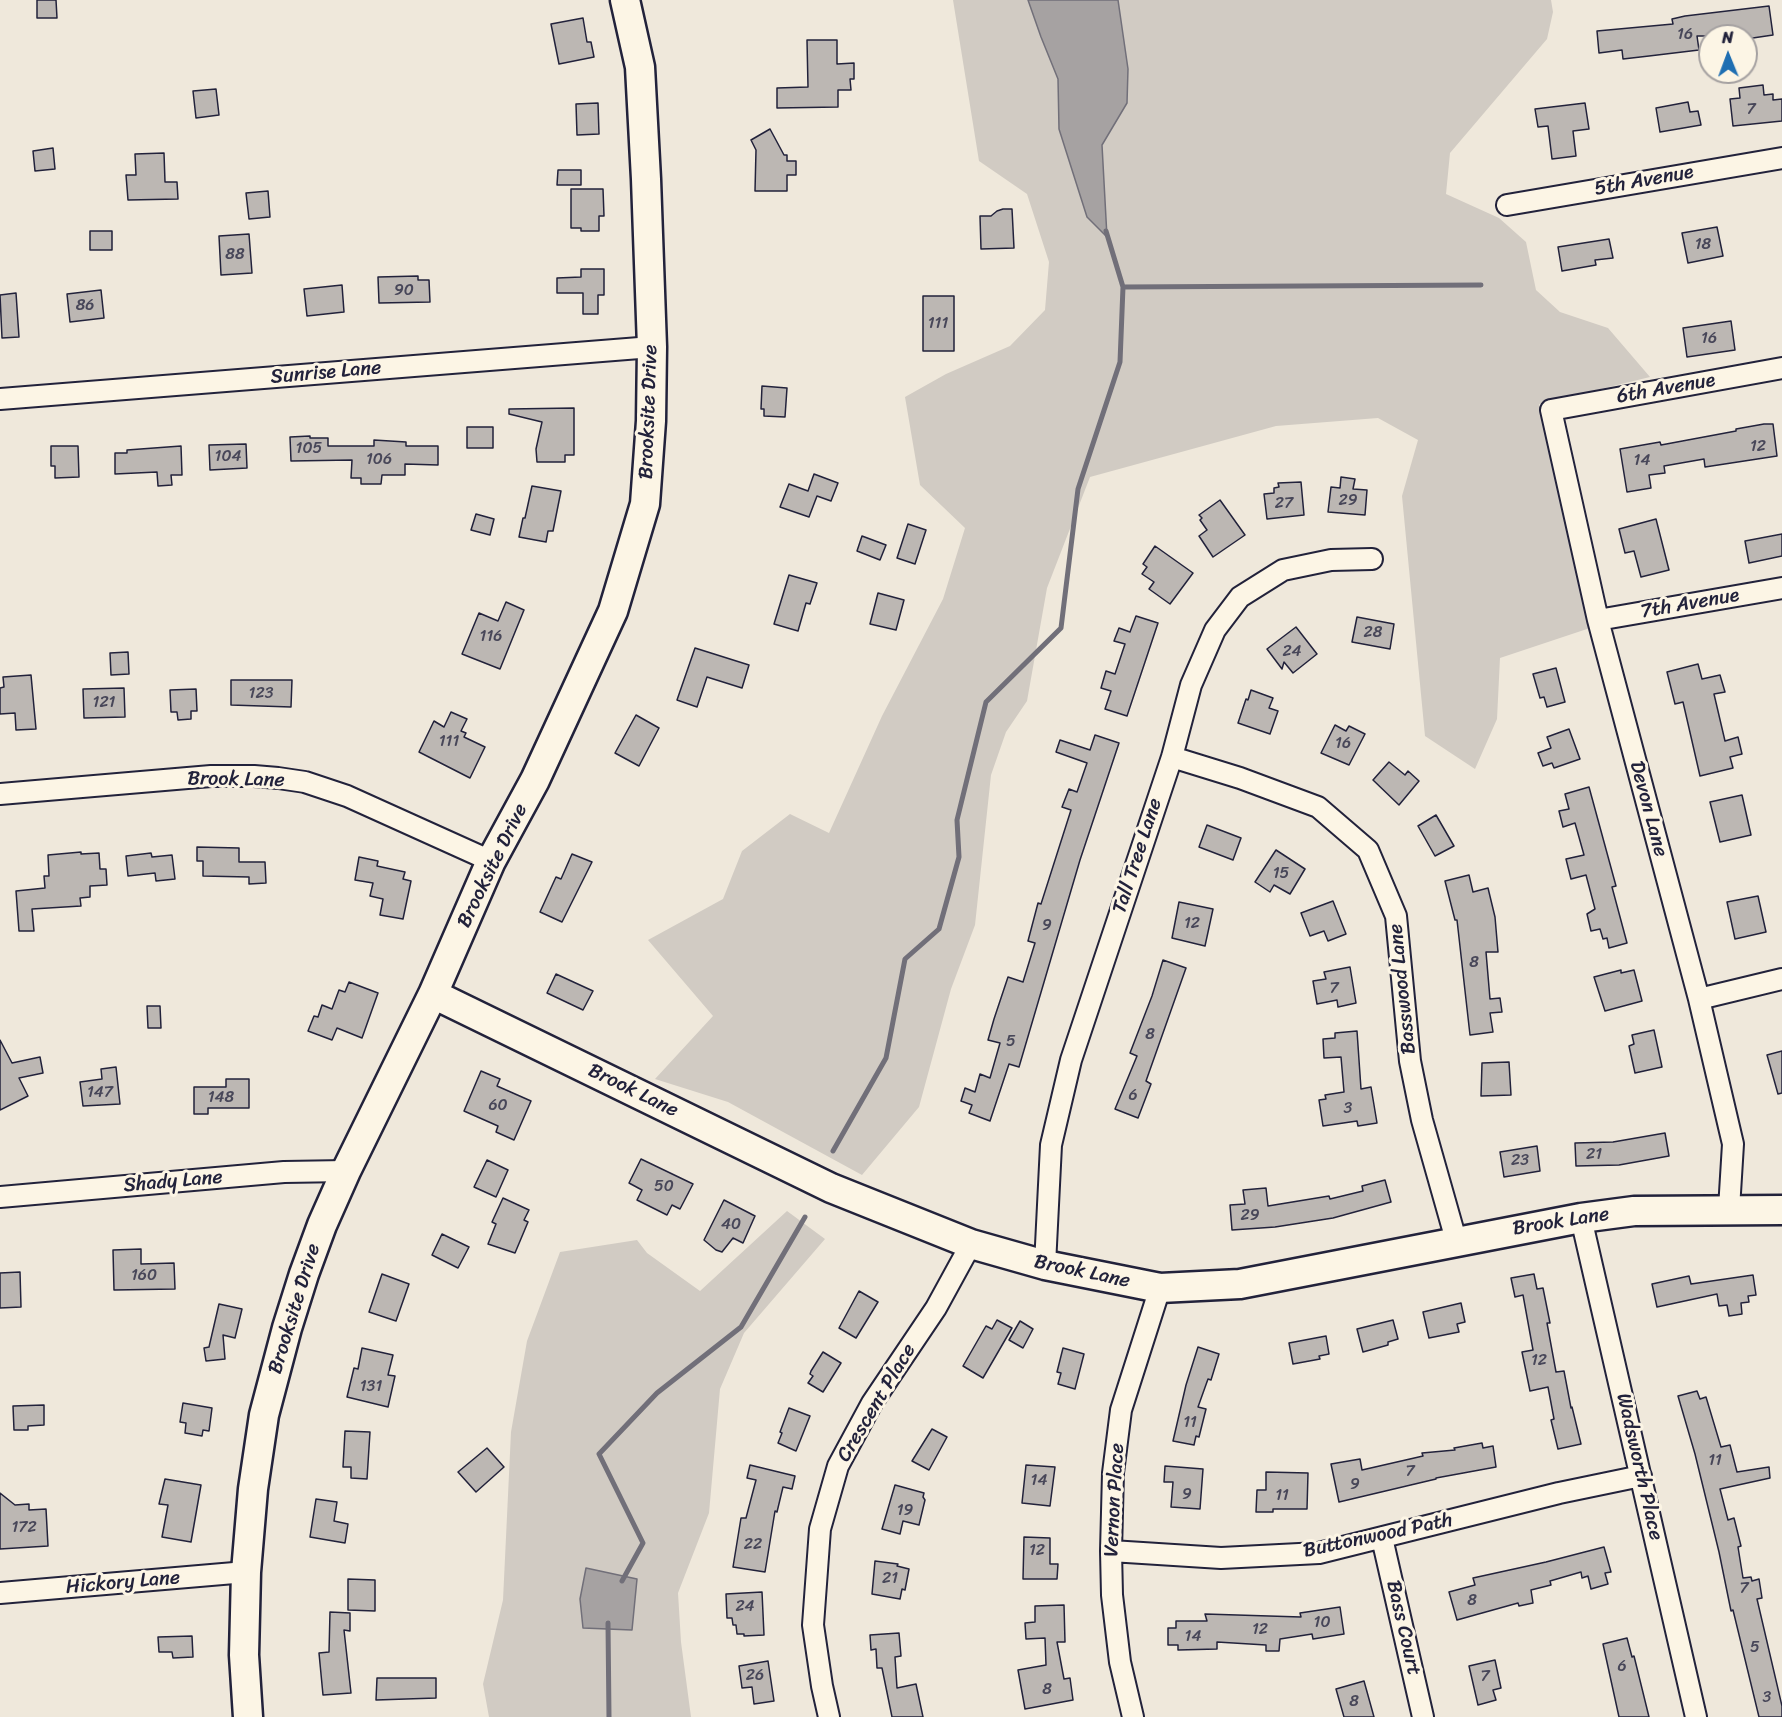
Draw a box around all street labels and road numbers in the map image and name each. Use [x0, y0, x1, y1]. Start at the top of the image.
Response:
street label: 5th Avenue [1592, 160, 1696, 202]
street label: Brooksite Drive [635, 344, 663, 480]
street label: Sunrise Lane [270, 356, 382, 390]
street label: 6th Avenue [1615, 369, 1717, 409]
street label: 7th Avenue [1639, 584, 1741, 624]
street label: Devon Lane [1624, 759, 1672, 859]
street label: Brook Lane [187, 767, 285, 793]
street label: Tall Tree Lane [1108, 795, 1168, 917]
street label: Brooksite Drive [453, 800, 533, 932]
street label: Basswood Lane [1384, 923, 1422, 1055]
street label: Brook Lane [584, 1059, 682, 1123]
street label: Shady Lane [122, 1166, 224, 1198]
street label: Brook Lane [1511, 1203, 1611, 1241]
street label: Brooksite Drive [264, 1241, 326, 1377]
street label: Brook Lane [1032, 1250, 1132, 1294]
street label: Crescent Place [832, 1340, 922, 1466]
street label: Wadsworth Place [1610, 1391, 1668, 1543]
street label: Vernon Place [1100, 1443, 1130, 1557]
street label: Buttonwood Path [1301, 1508, 1455, 1564]
street label: Hickory Lane [65, 1566, 181, 1600]
street label: Bass Court [1380, 1578, 1426, 1678]

